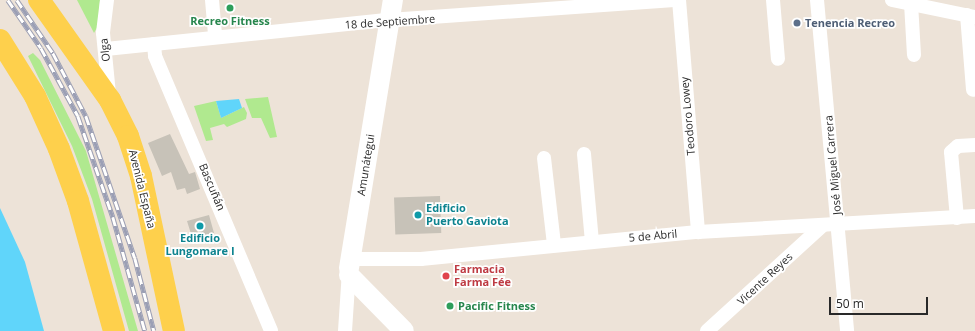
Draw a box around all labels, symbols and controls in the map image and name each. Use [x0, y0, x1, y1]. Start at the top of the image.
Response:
marker: Recreo Fitness [225, 3, 235, 13]
street label: 18 de Septiembre [344, 12, 436, 32]
place label: Recreo Fitness [190, 14, 270, 28]
place label: Tenencia Recreo [805, 16, 895, 30]
marker: Tenencia Recreo [792, 18, 802, 28]
street label: Olga [97, 38, 113, 62]
street label: Teodoro Lowey [678, 76, 698, 156]
street label: José Miguel Carrera [822, 115, 844, 215]
street label: Amunátegui [355, 133, 377, 197]
street label: Avenida España [126, 148, 158, 230]
street label: Bascuñán [196, 161, 228, 213]
place label: Edificio Puerto Gaviota [426, 202, 509, 228]
marker: Edificio Puerto Gaviota [413, 210, 423, 220]
marker: Edificio Lungomare I [195, 221, 205, 231]
street label: 5 de Abril [628, 227, 678, 245]
place label: Edificio Lungomare I [165, 232, 235, 258]
street label: Vicente Reyes [735, 250, 795, 308]
place label: Farmacia Farma Fée [454, 263, 511, 289]
marker: Farmacia Farma Fée [441, 271, 451, 281]
scale bar [831, 289, 930, 315]
text: 50 m [836, 295, 864, 312]
place label: Pacific Fitness [458, 299, 536, 313]
marker: Pacific Fitness [445, 301, 455, 311]

